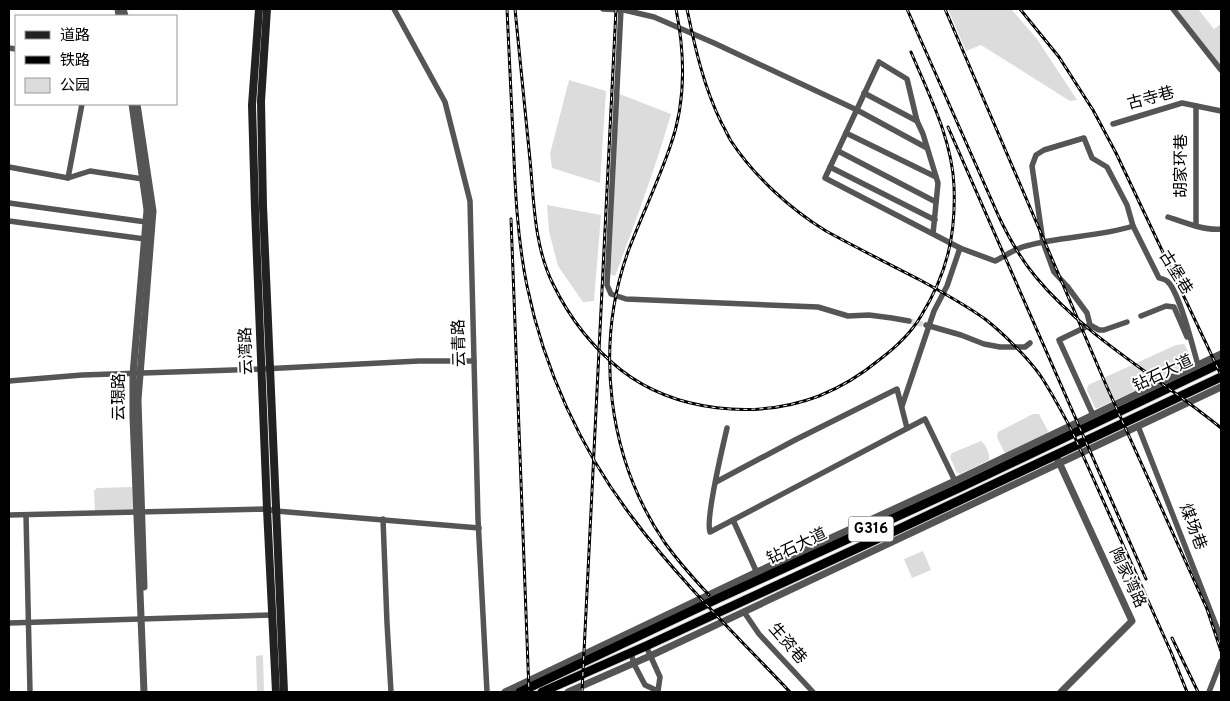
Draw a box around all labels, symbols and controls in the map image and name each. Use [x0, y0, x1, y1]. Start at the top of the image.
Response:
legend [15, 15, 178, 105]
text: 道路 [60, 27, 90, 46]
text: 铁路 [60, 52, 90, 71]
text: 公园 [60, 77, 90, 96]
street label: 古寺巷 [1125, 83, 1177, 115]
street label: 胡家环巷 [1172, 134, 1192, 198]
street label: 古堡巷 [1154, 247, 1196, 299]
street label: 云青路 [450, 319, 470, 367]
street label: 云湾路 [236, 327, 258, 375]
street label: 钻石大道 [1130, 351, 1196, 397]
street label: 云璟路 [110, 373, 130, 421]
street label: 煤场巷 [1174, 501, 1210, 553]
road number: G316 [848, 516, 894, 542]
street label: 钻石大道 [764, 524, 830, 570]
street label: 陶家湾路 [1104, 545, 1150, 611]
street label: 生资巷 [764, 619, 810, 669]

